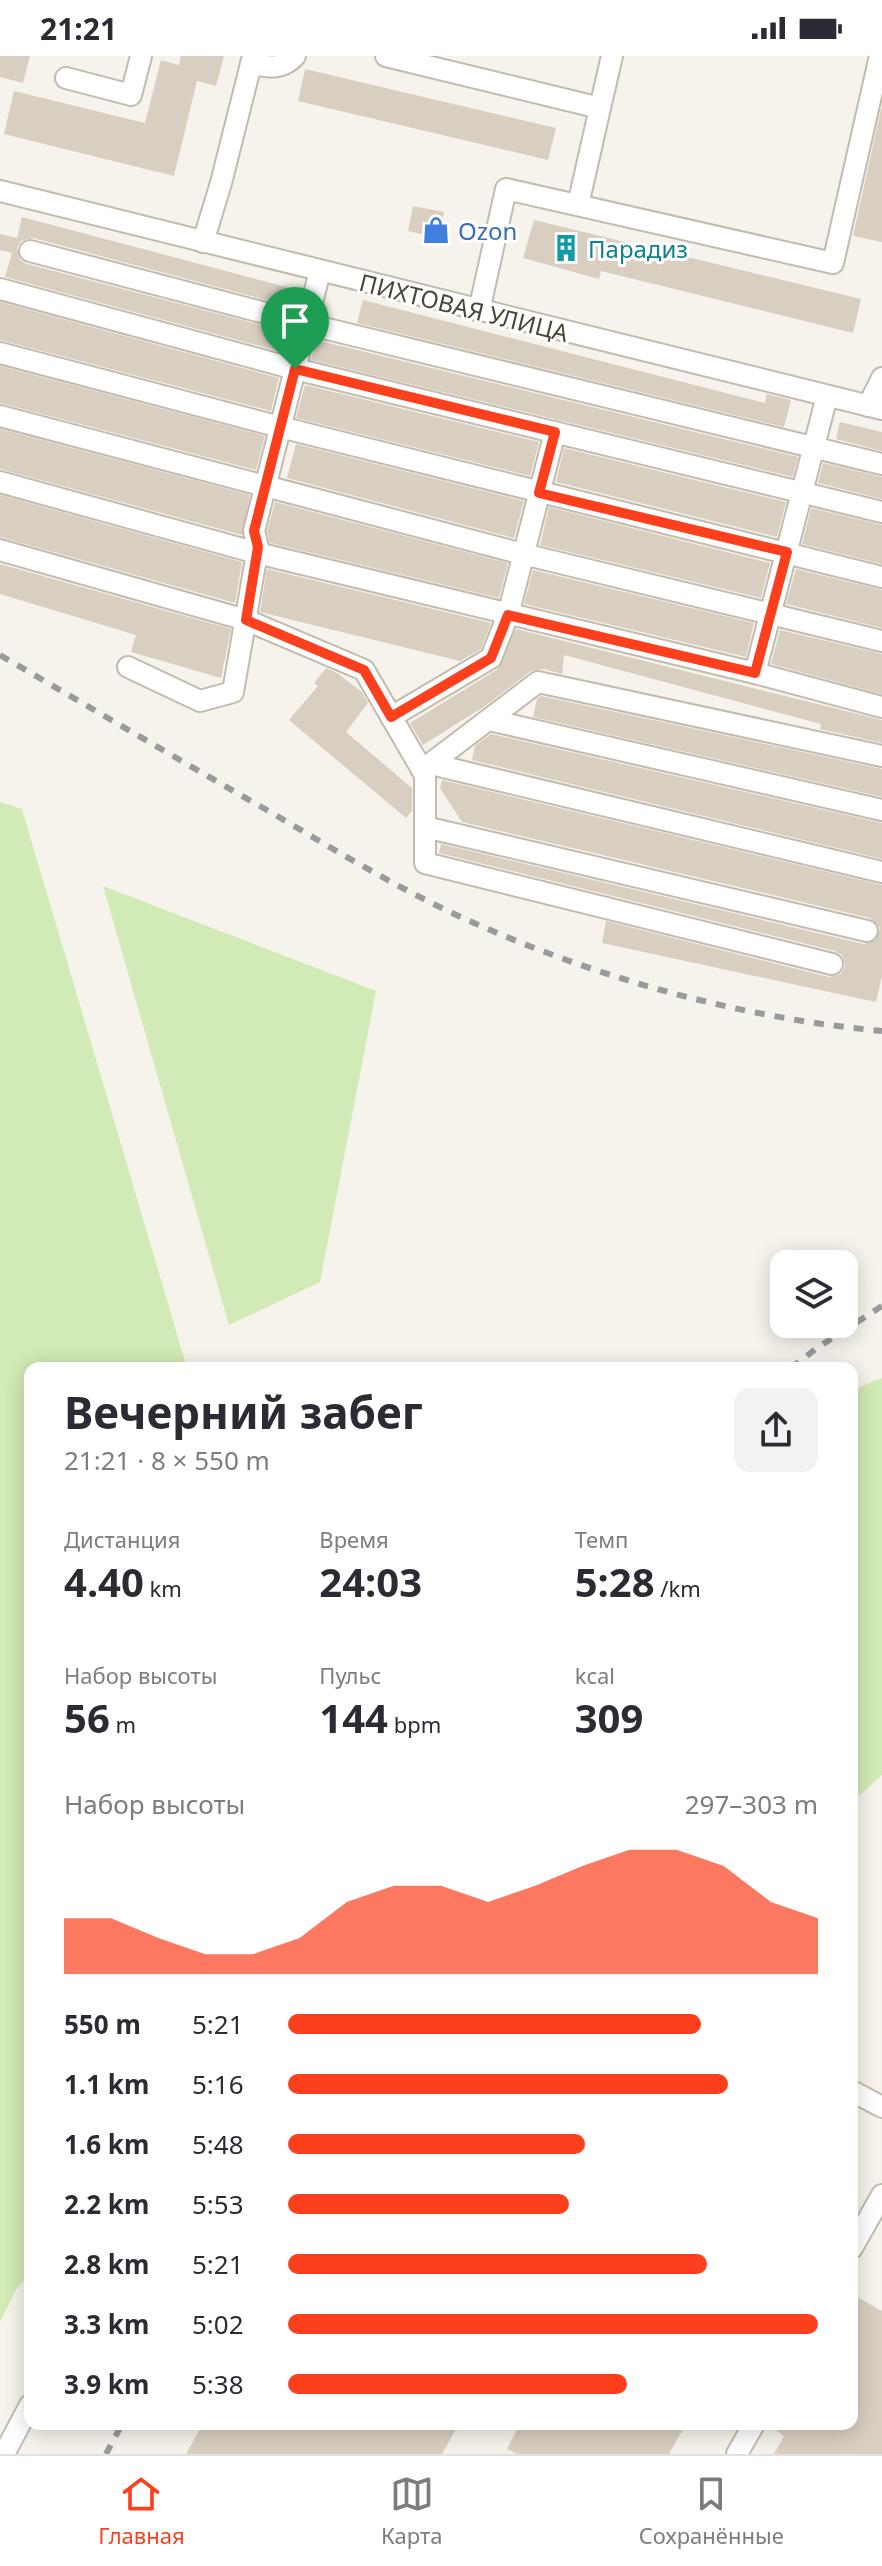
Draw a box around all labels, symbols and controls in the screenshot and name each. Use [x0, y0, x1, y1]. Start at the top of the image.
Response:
text: 21:21 [40, 8, 117, 49]
place label: Ozon [458, 214, 517, 247]
shop icon: Ozon [421, 215, 451, 245]
place label: Парадиз [588, 232, 688, 265]
building icon: Парадиз [551, 233, 581, 263]
street label: ПИХТОВАЯ УЛИЦА [356, 265, 572, 349]
pin [261, 287, 329, 369]
icon: arrive [273, 299, 317, 343]
map controls [770, 1250, 858, 1338]
button: layers [770, 1250, 858, 1338]
text: Вечерний забег [64, 1382, 423, 1442]
button: share [734, 1388, 818, 1472]
text: 21:21 · 8 × 550 m [64, 1442, 270, 1478]
text: Дистанция [64, 1524, 180, 1554]
text: Время [319, 1524, 389, 1554]
text: Темп [575, 1524, 628, 1554]
text: 4.40 [64, 1554, 144, 1609]
text: 24:03 [319, 1554, 422, 1609]
text: 5:28 [575, 1554, 655, 1609]
text: km [144, 1573, 182, 1603]
text: /km [655, 1573, 701, 1603]
text: Набор высоты [64, 1660, 217, 1690]
text: Пульс [319, 1660, 381, 1690]
text: kcal [575, 1660, 615, 1690]
text: 56 [64, 1690, 110, 1745]
text: 144 [319, 1690, 388, 1745]
text: 309 [575, 1690, 643, 1745]
text: m [110, 1709, 136, 1739]
text: bpm [388, 1709, 441, 1739]
text: Набор высоты [64, 1786, 245, 1822]
text: 297–303 m [685, 1786, 818, 1822]
text: 550 m [64, 2006, 141, 2042]
text: 5:21 [192, 2006, 244, 2042]
text: 1.1 km [64, 2066, 149, 2102]
text: 5:16 [192, 2066, 244, 2102]
text: 1.6 km [64, 2126, 149, 2162]
text: 5:48 [192, 2126, 244, 2162]
text: 2.2 km [64, 2186, 149, 2222]
text: 5:53 [192, 2186, 244, 2222]
text: 2.8 km [64, 2246, 149, 2282]
text: 5:21 [192, 2246, 244, 2282]
text: 3.3 km [64, 2306, 149, 2342]
text: 5:02 [192, 2306, 244, 2342]
text: 3.9 km [64, 2366, 149, 2402]
text: 5:38 [192, 2366, 244, 2402]
tab: Главная [98, 2472, 185, 2550]
tab: Карта [381, 2472, 442, 2550]
tab: Сохранённые [639, 2472, 784, 2550]

